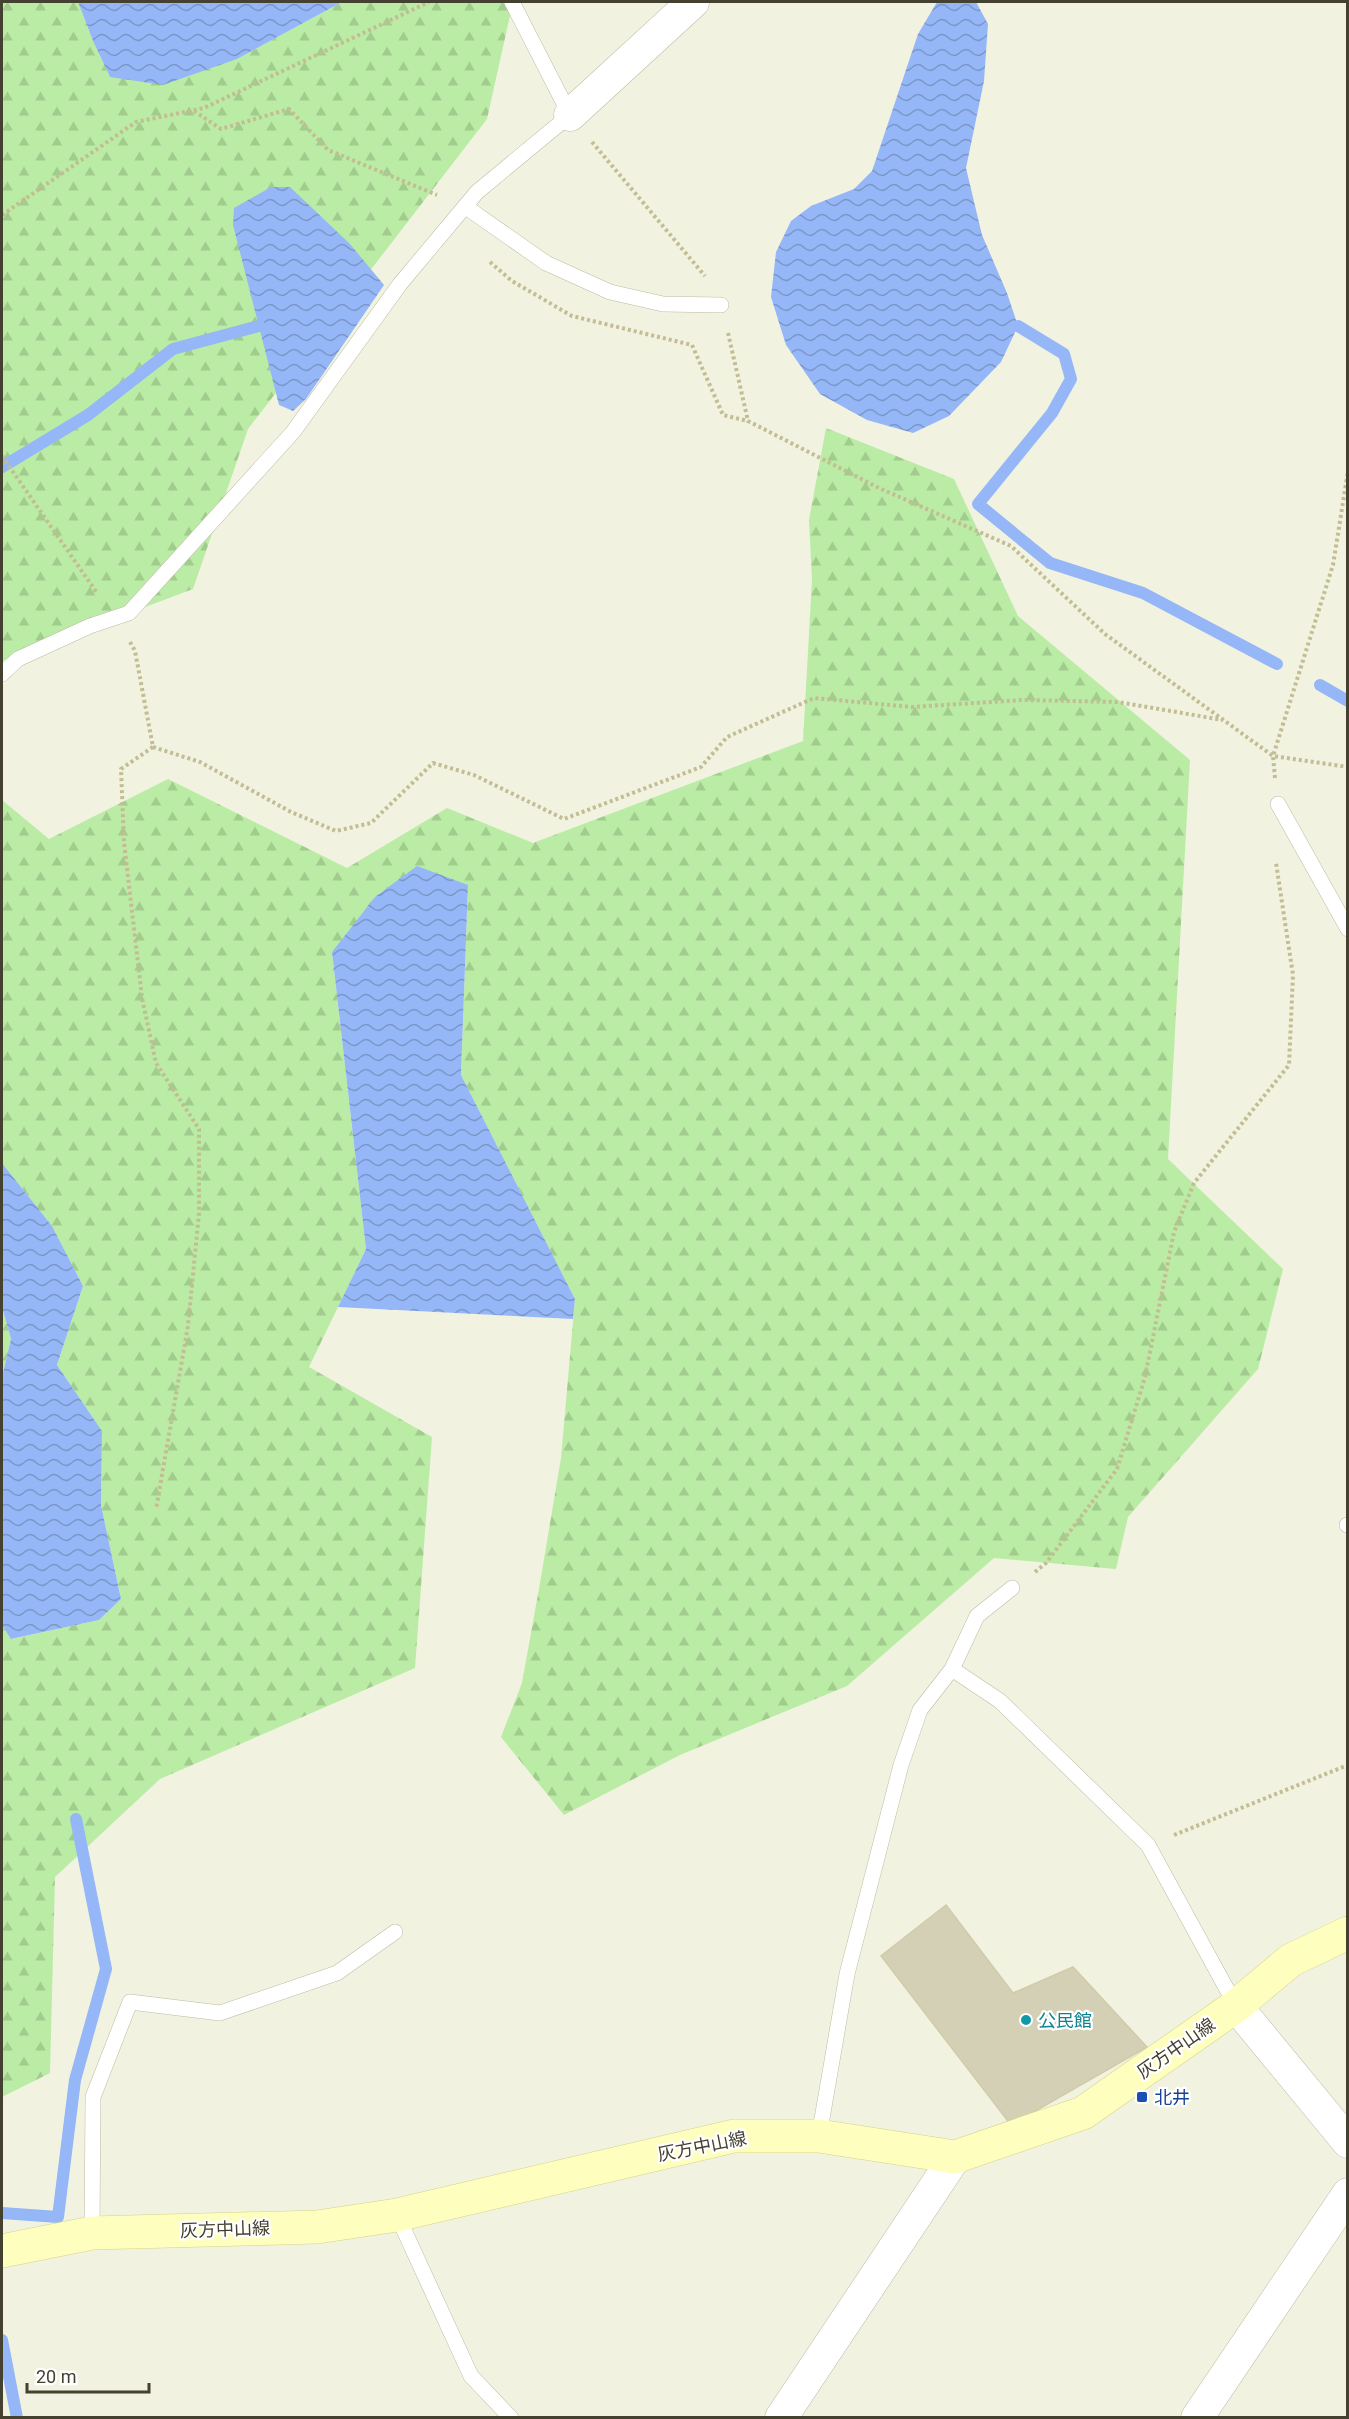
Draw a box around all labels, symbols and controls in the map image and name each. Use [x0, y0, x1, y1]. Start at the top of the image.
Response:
place label: 公民館 [1038, 2010, 1092, 2031]
marker: 公民館 [1019, 2013, 1033, 2027]
street label: 灰方中山線 [1133, 2014, 1219, 2082]
place label: 北井 [1154, 2087, 1190, 2108]
marker: 北井 [1135, 2090, 1149, 2104]
street label: 灰方中山線 [656, 2127, 748, 2165]
street label: 灰方中山線 [180, 2217, 270, 2241]
scale bar [27, 2356, 148, 2394]
text: 20 m [36, 2366, 76, 2387]

